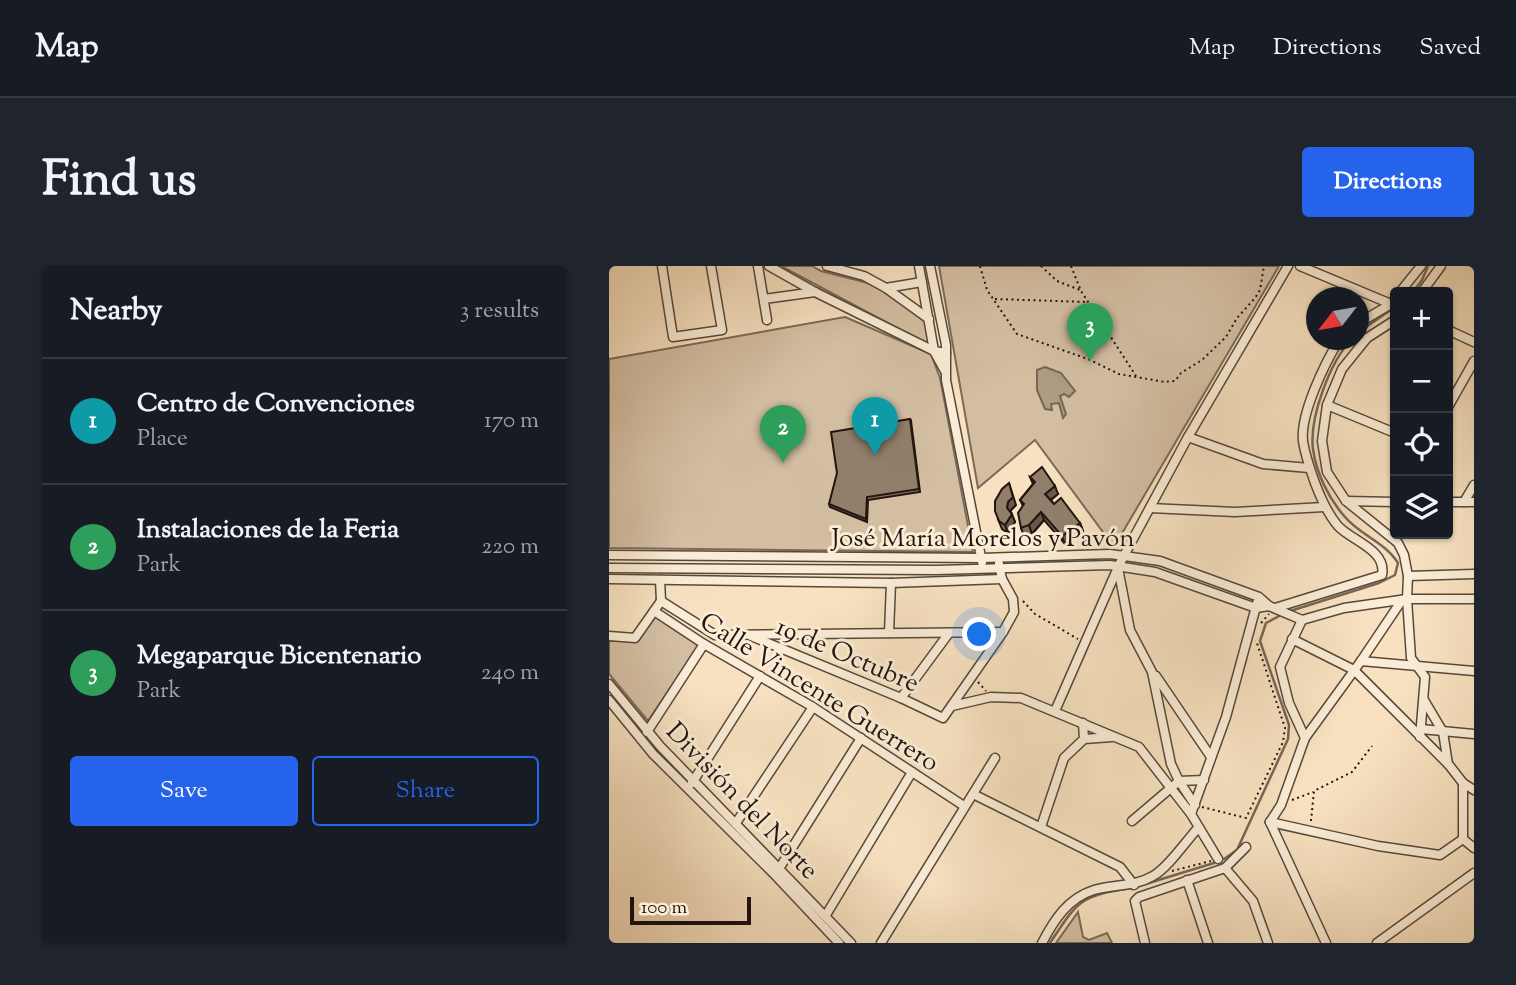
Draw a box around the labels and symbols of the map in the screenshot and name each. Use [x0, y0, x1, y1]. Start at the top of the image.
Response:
north arrow [1306, 287, 1369, 350]
pin: 3 [1067, 303, 1113, 361]
pin: 1 [852, 397, 898, 455]
pin: 2 [760, 405, 806, 463]
street label: José María Morelos y Pavón [829, 521, 1135, 558]
street label: Calle Vincente Guerrero [692, 604, 945, 782]
street label: 19 de Octubre [770, 610, 924, 703]
your location [962, 617, 996, 651]
street label: División del Norte [656, 715, 826, 889]
scale bar [630, 894, 751, 926]

